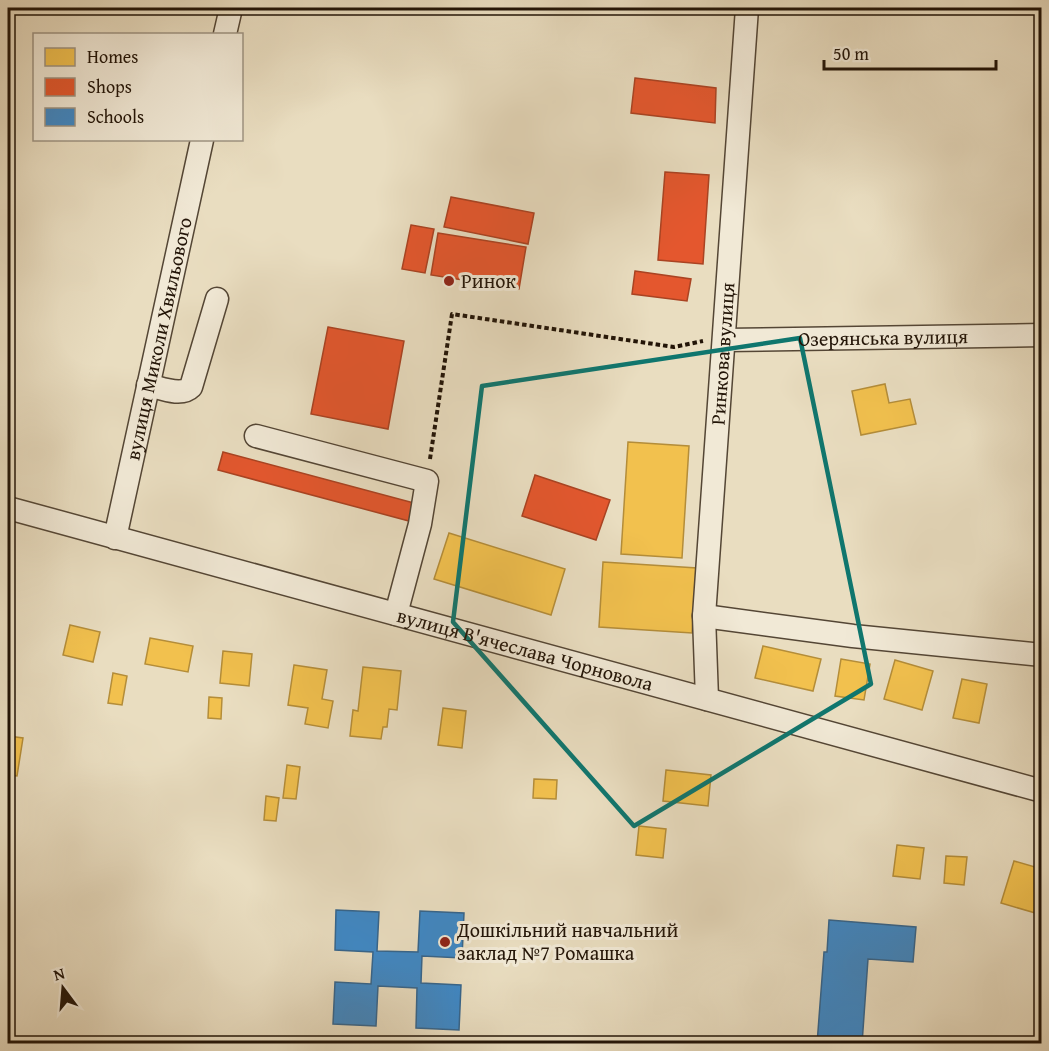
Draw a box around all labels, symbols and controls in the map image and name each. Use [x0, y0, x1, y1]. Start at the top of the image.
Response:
legend [33, 33, 243, 141]
scale bar [824, 33, 996, 71]
text: 50 m [833, 40, 869, 67]
text: Homes [87, 43, 138, 70]
text: Shops [87, 73, 132, 100]
text: Schools [87, 103, 144, 130]
street label: вулиця Миколи Хвильового [117, 214, 199, 463]
place label: Ринок [461, 266, 516, 295]
marker: Ринок [442, 274, 456, 288]
street label: Ринкова вулиця [703, 281, 742, 426]
street label: Озерянська вулиця [798, 321, 968, 353]
street label: вулиця В'ячеслава Чорновола [394, 600, 657, 698]
place label: Дошкільний навчальний заклад №7 Ромашка [456, 915, 679, 967]
marker: Дошкільний навчальний заклад №7 Ромашка [438, 935, 452, 949]
north arrow [33, 958, 93, 1018]
text: N [50, 960, 68, 987]

